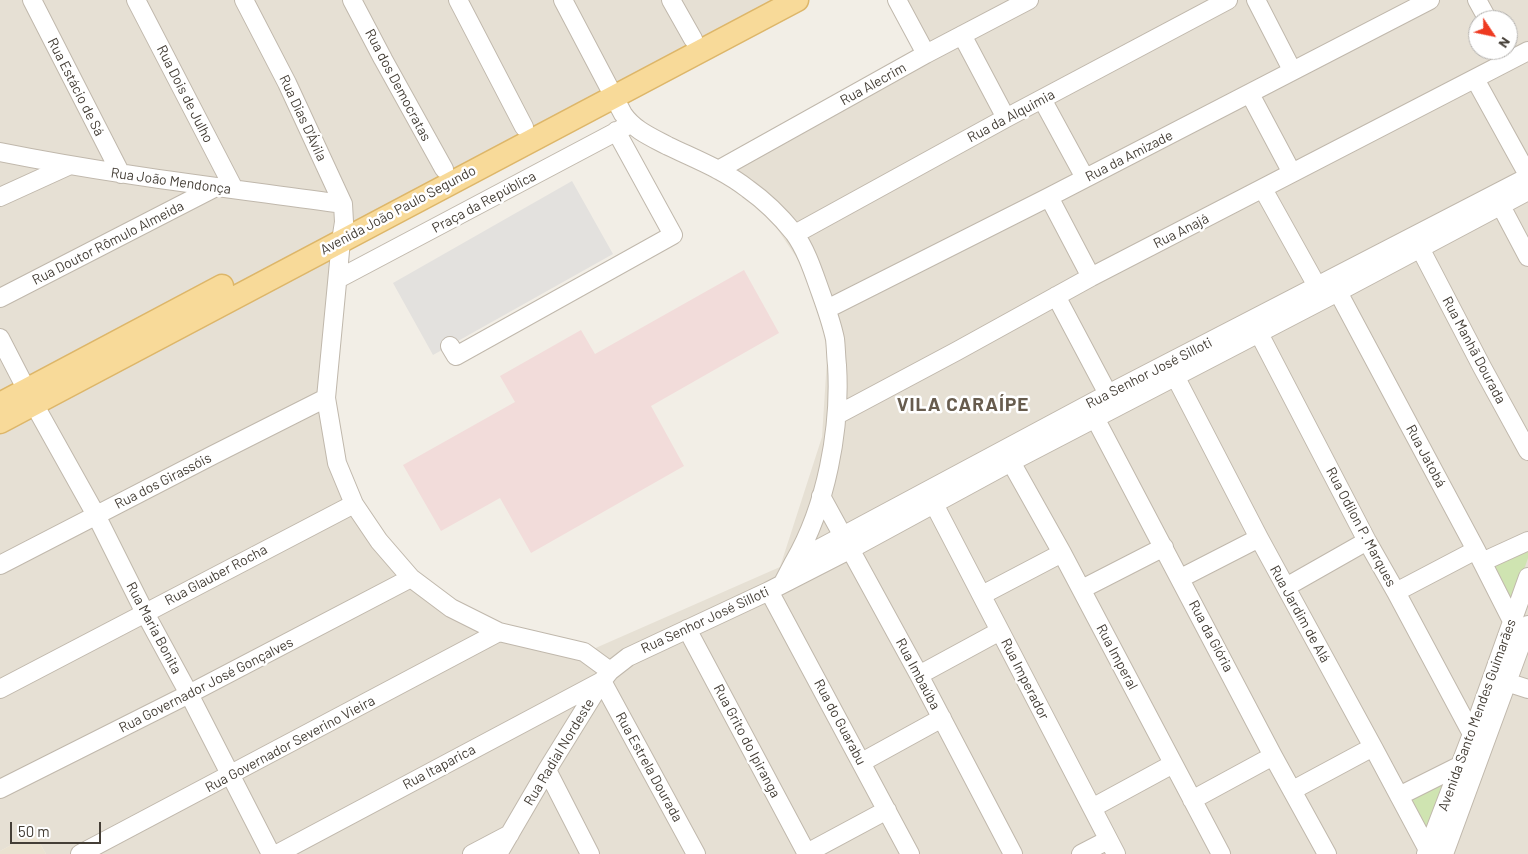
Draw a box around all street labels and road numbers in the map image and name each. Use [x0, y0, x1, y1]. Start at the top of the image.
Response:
street label: Rua dos Democratas [361, 26, 435, 144]
street label: Rua Estácio de Sá [44, 35, 108, 139]
street label: Rua Dois de Julho [153, 42, 217, 146]
street label: Rua Alecrim [837, 59, 909, 109]
street label: Rua Dias D'Ávila [276, 72, 330, 164]
street label: Rua da Alquimia [964, 86, 1058, 146]
street label: Rua da Amizade [1083, 127, 1175, 185]
street label: Avenida João Paulo Segundo [317, 162, 479, 258]
street label: Rua João Mendonça [110, 164, 232, 198]
street label: Praça da República [429, 167, 539, 237]
street label: Rua Doutor Rômulo Almeida [29, 197, 187, 289]
street label: Rua Anajá [1151, 210, 1211, 252]
street label: Rua Manhã Dourada [1439, 294, 1509, 406]
street label: Rua Senhor José Silloti [1083, 334, 1215, 412]
street label: Rua Jatobá [1403, 422, 1449, 490]
street label: Rua dos Girassóis [112, 449, 214, 513]
street label: Rua Odilon P. Marques [1322, 464, 1400, 590]
street label: Rua Glauber Rocha [162, 541, 270, 609]
street label: Rua Jardim de Alá [1266, 562, 1334, 666]
street label: Rua Maria Bonita [123, 579, 185, 677]
street label: Rua Senhor José Silloti [638, 583, 772, 657]
street label: Rua da Glória [1185, 597, 1237, 675]
street label: Avenida Santo Mendes Guimarães [1434, 617, 1520, 813]
street label: Rua Imperal [1093, 621, 1141, 693]
street label: Rua Governador José Gonçalves [116, 634, 296, 736]
street label: Rua Imbaúba [892, 635, 944, 713]
street label: Rua Imperador [997, 636, 1053, 722]
street label: Rua do Guarabu [810, 676, 870, 768]
street label: Rua Grito do Ipiranga [710, 681, 784, 801]
street label: Rua Governador Severino Vieira [202, 692, 378, 796]
street label: Rua Radial Nordeste [520, 695, 598, 809]
street label: Rua Estrela Dourada [612, 709, 686, 825]
street label: Rua Itaparica [400, 741, 478, 793]

